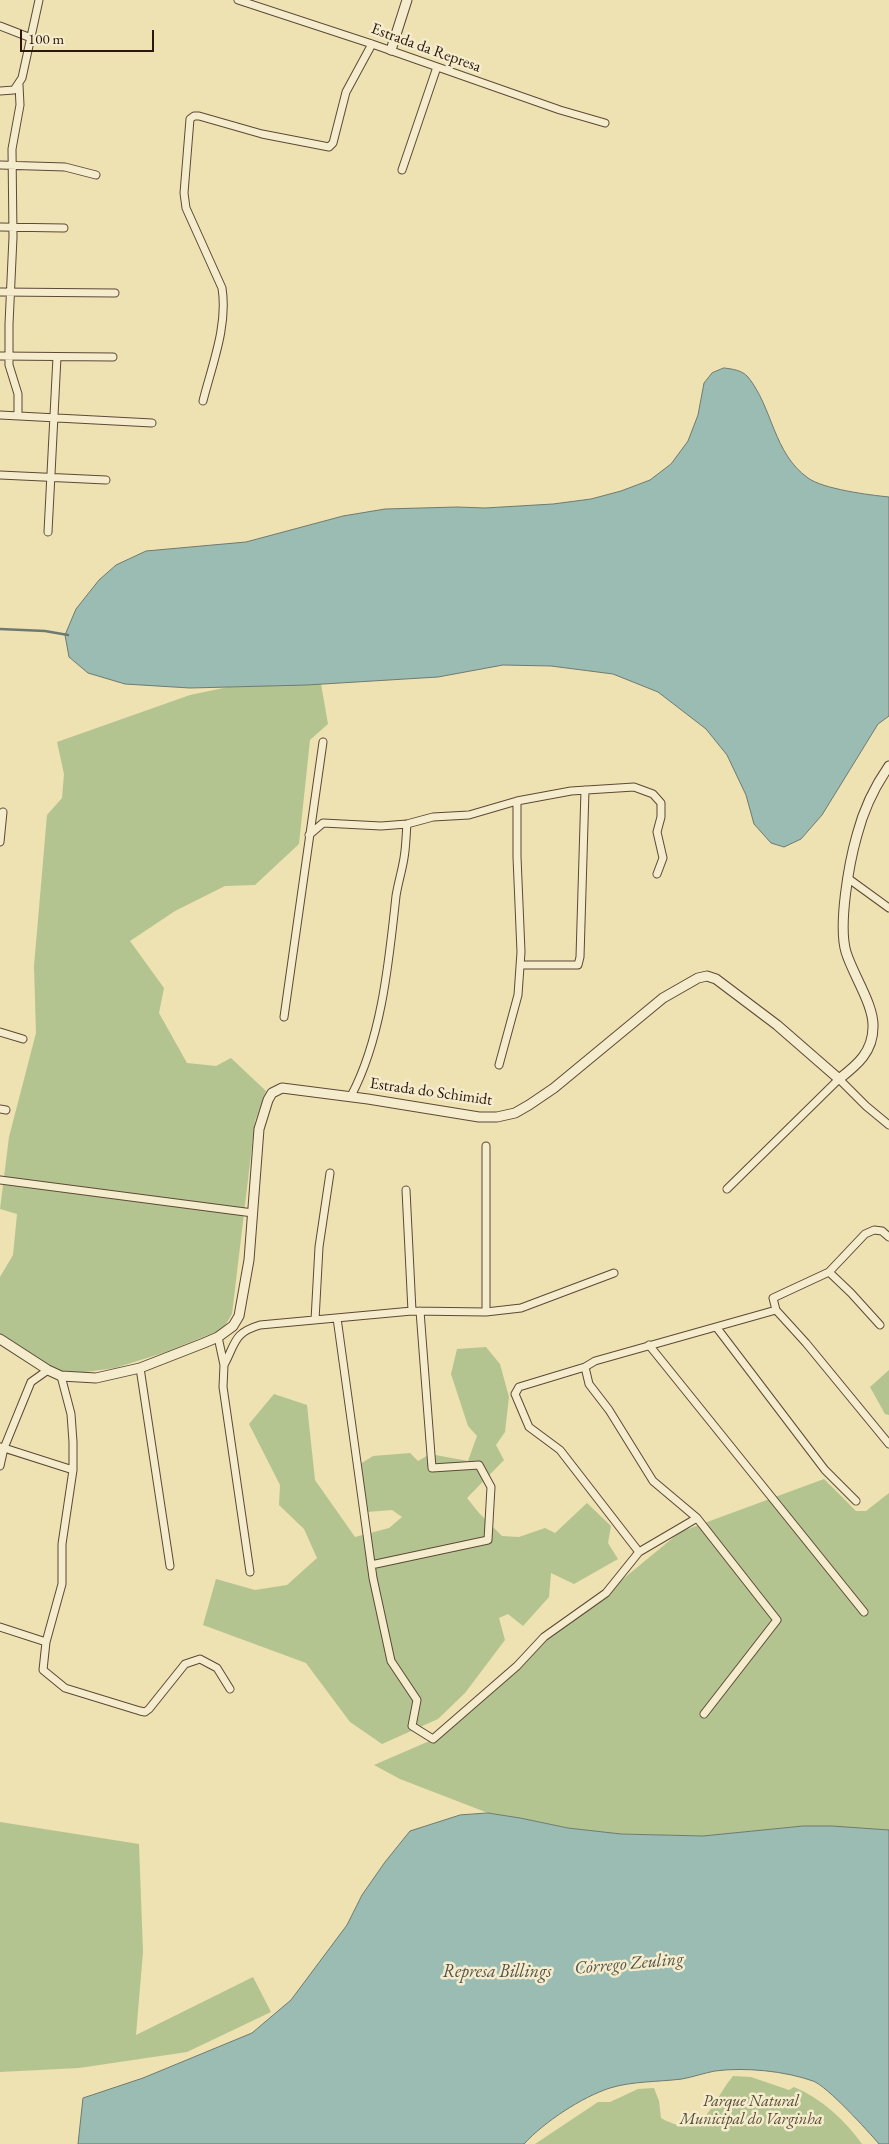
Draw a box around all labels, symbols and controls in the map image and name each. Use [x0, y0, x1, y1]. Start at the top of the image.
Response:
street label: Estrada da Represa [369, 19, 483, 77]
scale bar [22, 20, 156, 52]
text: 100 m [28, 29, 64, 48]
street label: Estrada do Schimidt [369, 1074, 493, 1110]
water label: Córrego Zeuling [574, 1948, 684, 1980]
water label: Represa Billings [443, 1961, 551, 1983]
park label: Parque Natural Municipal do Varginha [679, 2092, 823, 2130]

